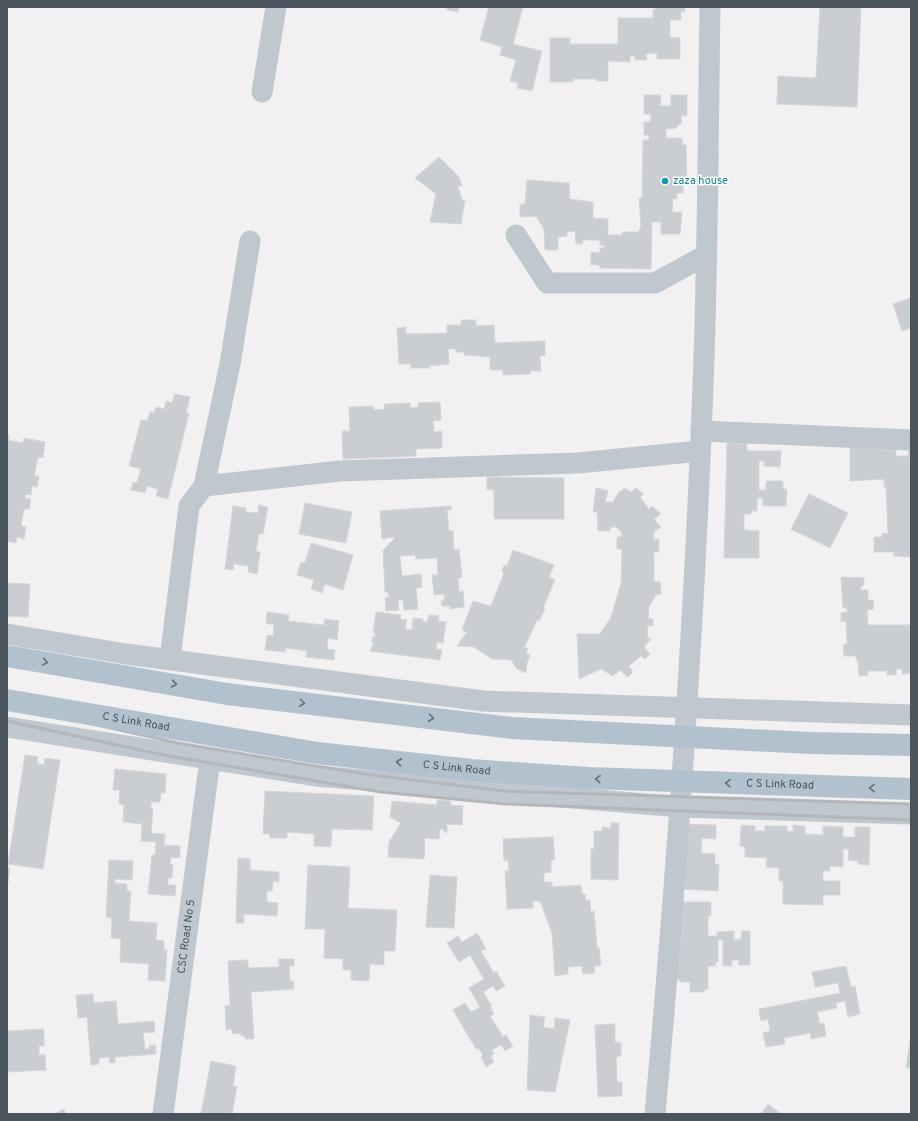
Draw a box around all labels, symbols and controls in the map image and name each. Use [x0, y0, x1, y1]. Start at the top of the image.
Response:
place label: zaza house [673, 174, 728, 188]
marker: zaza house [660, 176, 670, 186]
one-way arrow [42, 657, 49, 666]
one-way arrow [170, 679, 177, 688]
one-way arrow [299, 698, 305, 707]
street label: C S Link Road [101, 709, 171, 735]
one-way arrow [428, 714, 434, 723]
one-way arrow [396, 758, 402, 767]
street label: C S Link Road [422, 758, 491, 778]
one-way arrow [595, 774, 601, 783]
street label: C S Link Road [746, 776, 814, 793]
one-way arrow [725, 779, 731, 787]
one-way arrow [869, 783, 875, 792]
street label: CSC Road No 5 [175, 898, 198, 975]

